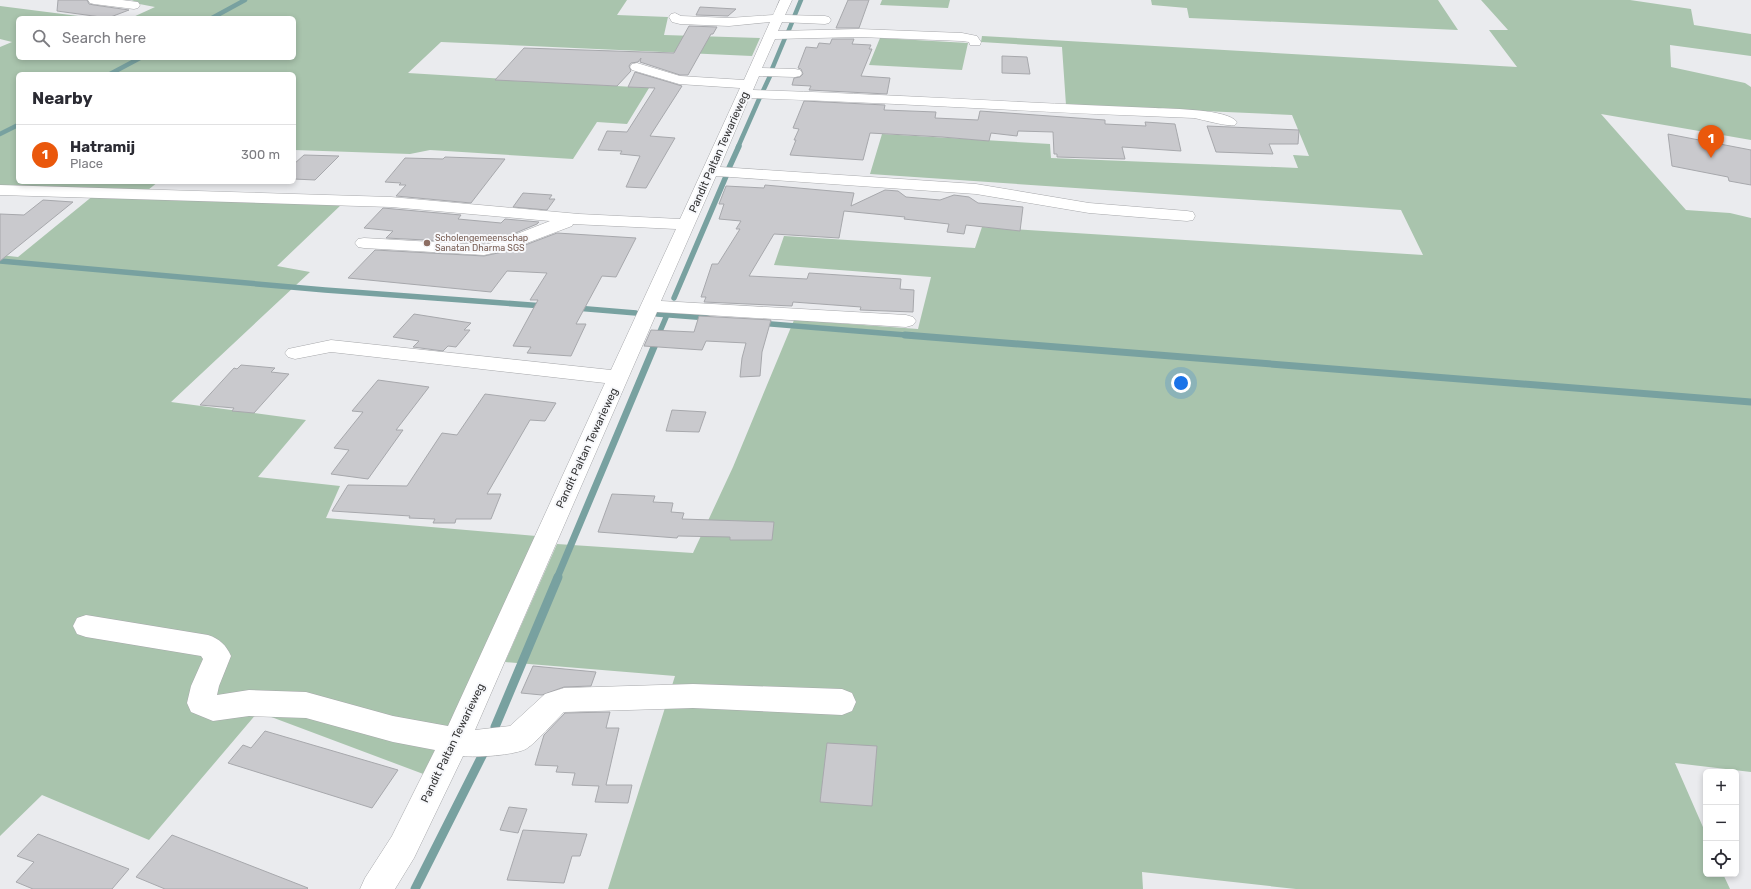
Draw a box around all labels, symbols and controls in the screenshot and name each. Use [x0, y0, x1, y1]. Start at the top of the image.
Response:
search box [16, 16, 296, 60]
icon: search [30, 27, 52, 49]
text: Search here [62, 29, 146, 47]
text: Nearby [32, 88, 93, 108]
street label: Pandit Paltan Tewarieweg [686, 89, 752, 215]
pin: 1 [1698, 125, 1724, 158]
text: Hatramij [70, 138, 135, 156]
text: 1 [42, 147, 48, 162]
text: 300 m [241, 147, 280, 162]
text: Place [70, 156, 103, 171]
place label: Scholengemeenschap Sanatan Dharma SGS [435, 233, 528, 253]
marker: Scholengemeenschap Sanatan Dharma SGS [422, 238, 432, 248]
your location [1171, 373, 1191, 393]
street label: Pandit Paltan Tewarieweg [553, 386, 621, 510]
street label: Pandit Paltan Tewarieweg [418, 681, 488, 805]
map controls [1703, 769, 1739, 877]
button: + [1703, 769, 1739, 805]
button: − [1703, 805, 1739, 841]
button: locate [1703, 841, 1739, 877]

